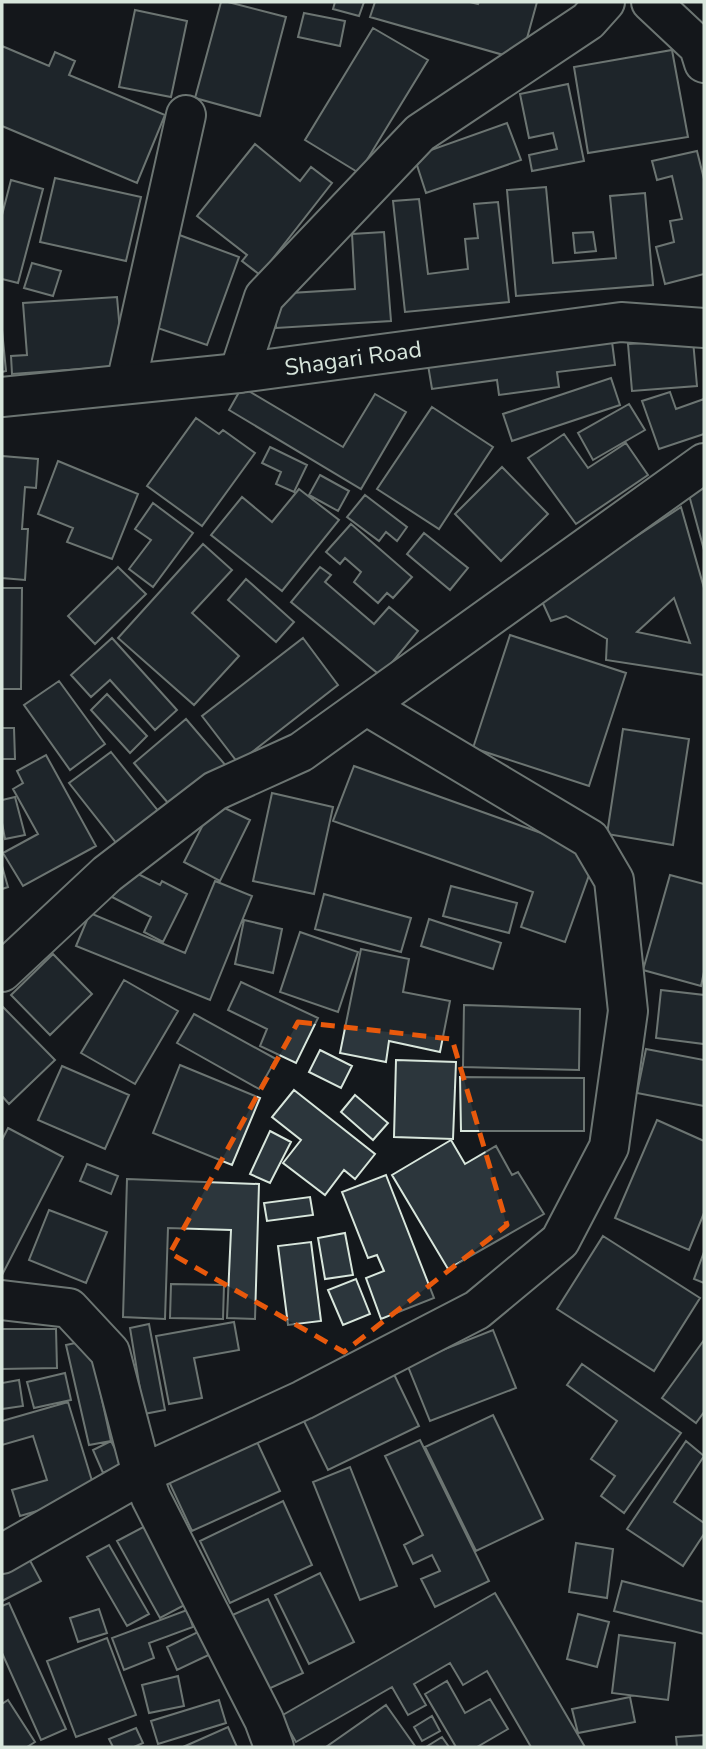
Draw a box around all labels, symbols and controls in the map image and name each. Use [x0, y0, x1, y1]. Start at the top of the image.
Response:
street label: Shagari Road [283, 334, 424, 383]

